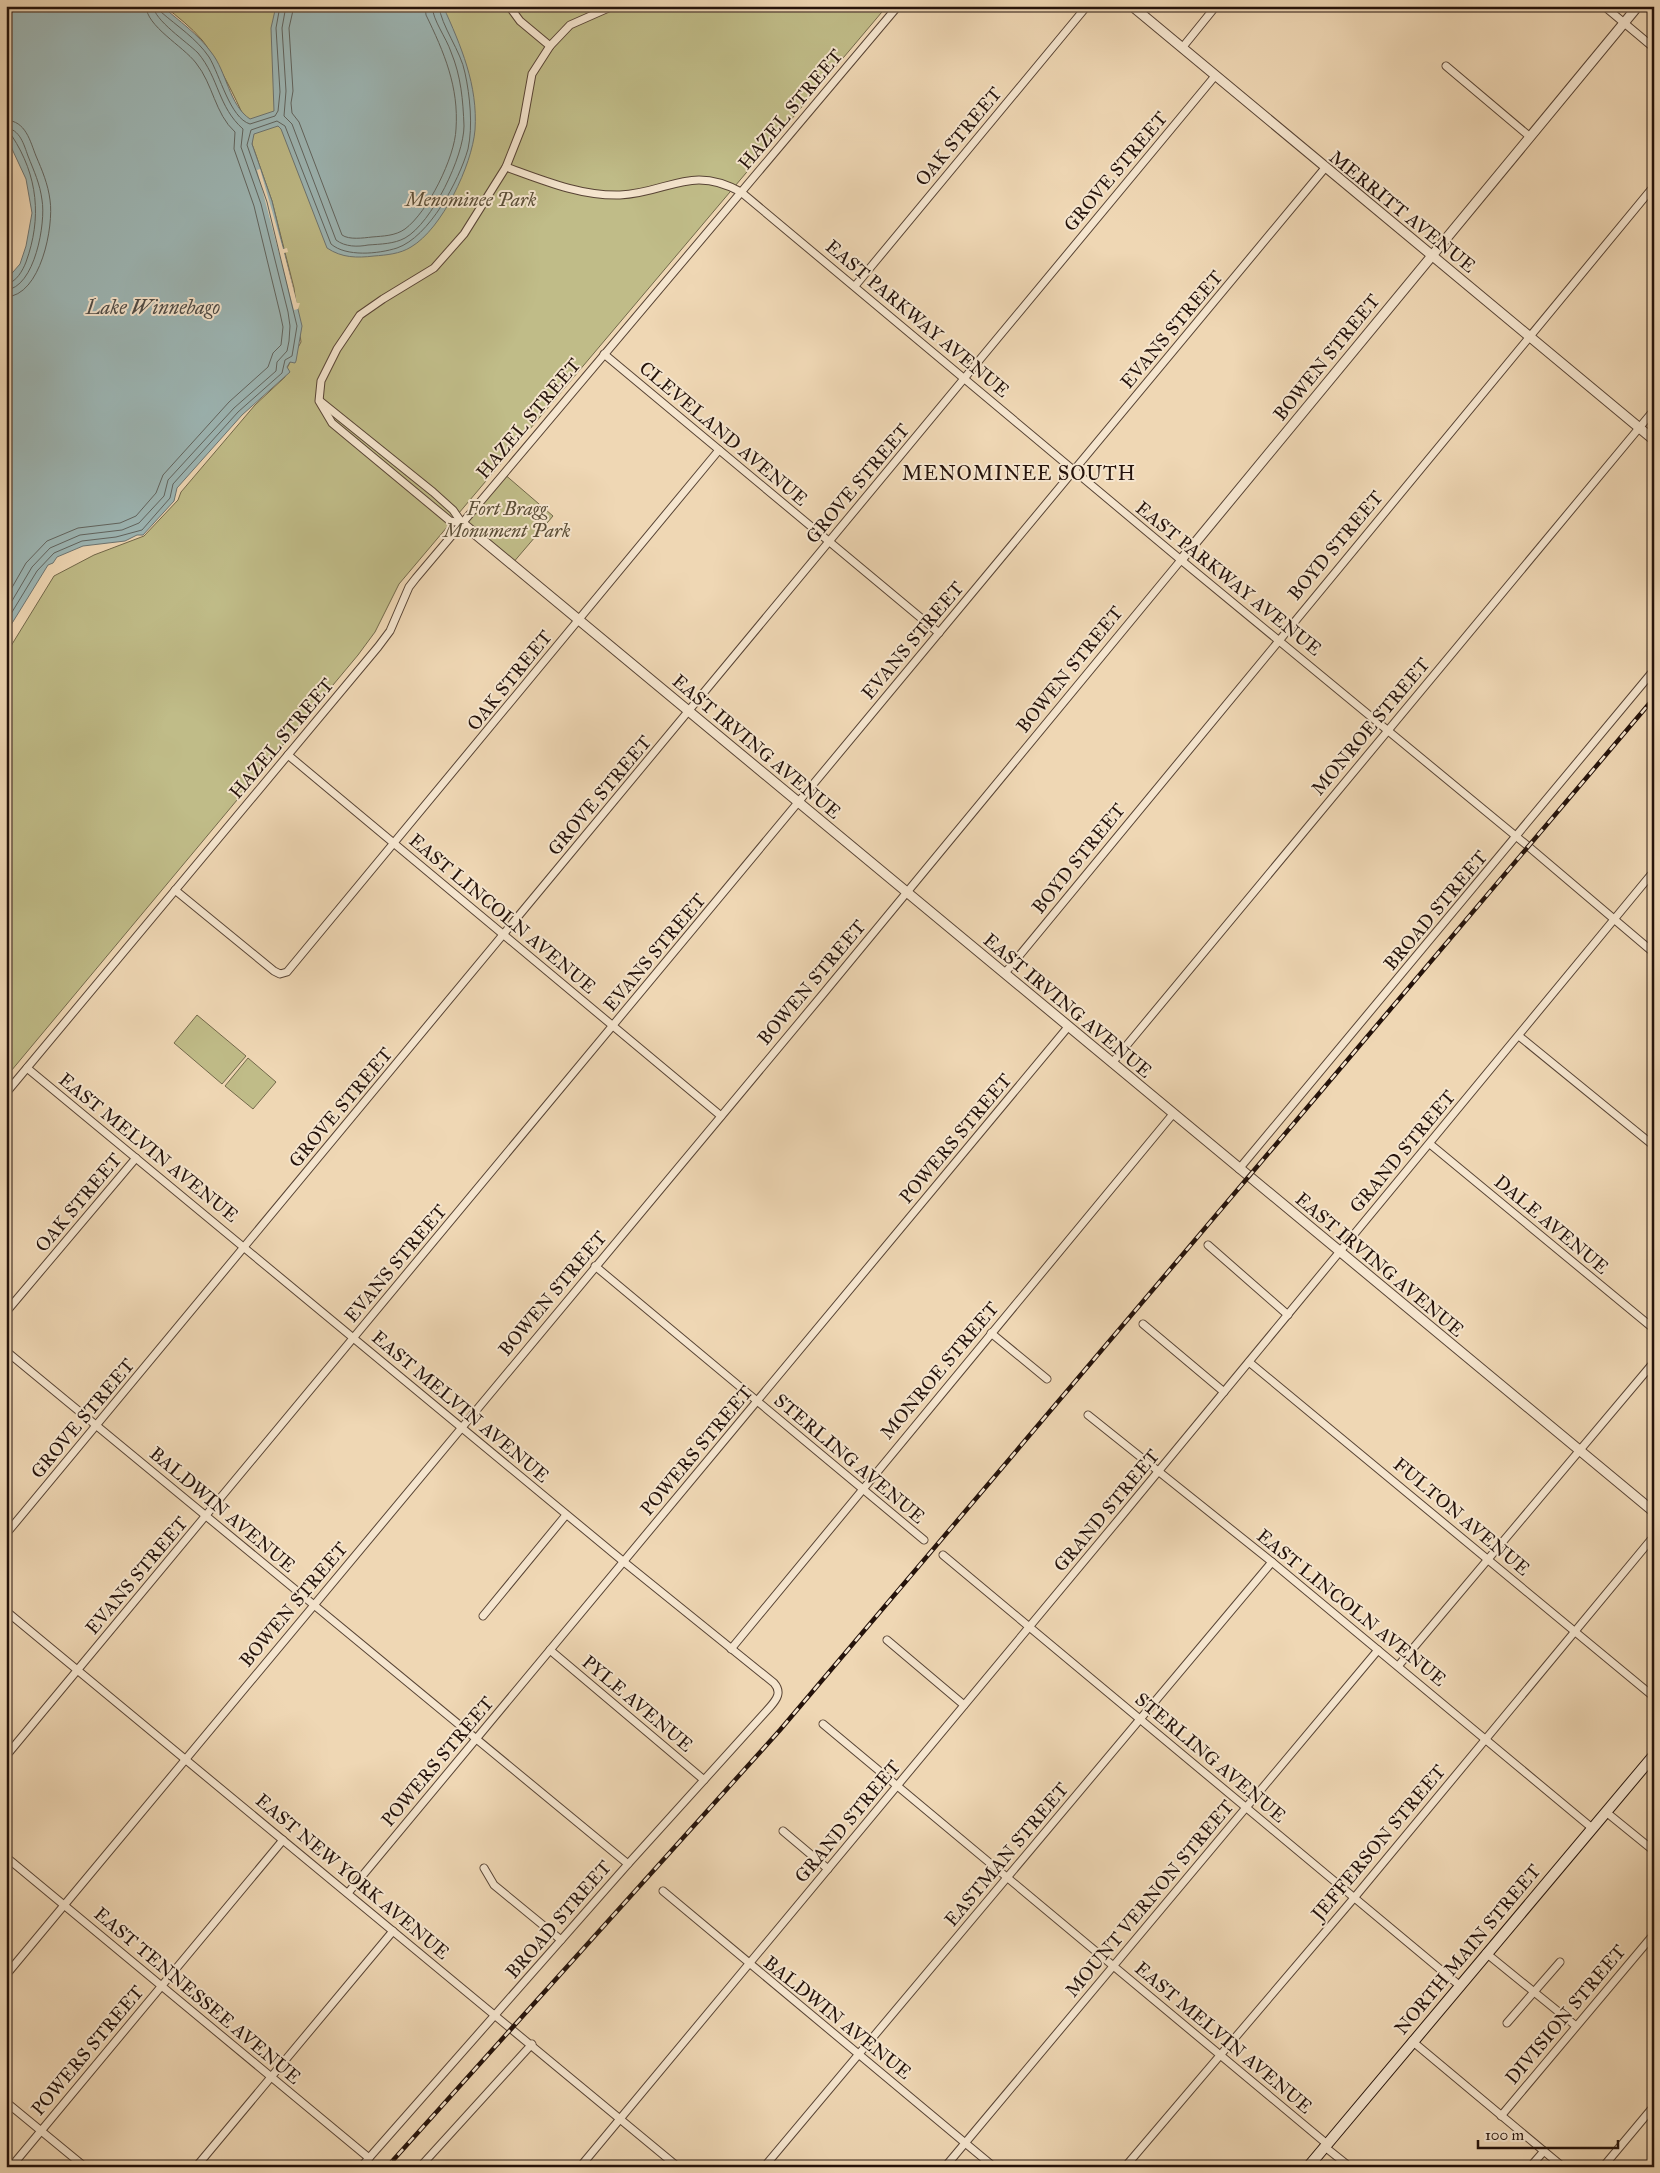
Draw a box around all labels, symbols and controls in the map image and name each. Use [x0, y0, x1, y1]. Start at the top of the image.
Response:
street label: HAZEL STREET [733, 44, 848, 174]
street label: OAK STREET [910, 82, 1006, 191]
street label: GROVE STREET [1059, 107, 1172, 236]
street label: MERRITT AVENUE [1325, 145, 1481, 278]
park label: Menominee Park [404, 188, 537, 211]
street label: EAST PARKWAY AVENUE [821, 235, 1015, 402]
street label: EVANS STREET [1115, 266, 1227, 393]
street label: BOWEN STREET [1268, 289, 1384, 425]
water label: Lake Winnebago [85, 295, 220, 319]
street label: HAZEL STREET [471, 353, 586, 483]
street label: CLEVELAND AVENUE [635, 356, 813, 511]
street label: GROVE STREET [801, 419, 914, 548]
district label: MENOMINEE SOUTH [902, 461, 1136, 485]
street label: BOYD STREET [1283, 486, 1388, 605]
street label: EAST PARKWAY AVENUE [1131, 496, 1327, 661]
park label: Fort Bragg Monument Park [442, 497, 571, 542]
street label: EVANS STREET [856, 577, 968, 704]
street label: BOWEN STREET [1011, 601, 1127, 737]
street label: OAK STREET [462, 626, 557, 735]
street label: MONROE STREET [1306, 653, 1435, 800]
street label: EAST IRVING AVENUE [668, 669, 846, 824]
street label: HAZEL STREET [224, 673, 339, 803]
street label: GROVE STREET [543, 731, 656, 860]
street label: BOYD STREET [1027, 798, 1130, 918]
street label: EAST LINCOLN AVENUE [405, 828, 601, 999]
street label: BROAD STREET [1379, 846, 1492, 975]
street label: EVANS STREET [598, 889, 710, 1016]
street label: BOWEN STREET [752, 915, 870, 1050]
street label: EAST IRVING AVENUE [979, 928, 1157, 1083]
street label: GROVE STREET [284, 1043, 397, 1172]
street label: EAST MELVIN AVENUE [54, 1068, 243, 1227]
street label: POWERS STREET [894, 1069, 1016, 1208]
street label: GRAND STREET [1344, 1085, 1460, 1217]
street label: OAK STREET [30, 1148, 126, 1257]
street label: DALE AVENUE [1490, 1170, 1614, 1279]
street label: EAST IRVING AVENUE [1291, 1187, 1469, 1342]
street label: EVANS STREET [339, 1200, 451, 1327]
street label: BOWEN STREET [493, 1226, 611, 1361]
street label: MONROE STREET [875, 1297, 1004, 1444]
street label: EAST MELVIN AVENUE [367, 1325, 554, 1488]
street label: GROVE STREET [26, 1354, 139, 1483]
street label: POWERS STREET [635, 1381, 757, 1520]
street label: STERLING AVENUE [770, 1389, 930, 1528]
street label: BALDWIN AVENUE [145, 1442, 301, 1577]
street label: GRAND STREET [1048, 1444, 1164, 1576]
street label: FULTON AVENUE [1389, 1453, 1535, 1580]
street label: EVANS STREET [80, 1512, 192, 1639]
street label: EAST LINCOLN AVENUE [1252, 1524, 1451, 1691]
street label: BOWEN STREET [234, 1537, 352, 1672]
street label: PYLE AVENUE [577, 1650, 698, 1757]
street label: STERLING AVENUE [1131, 1688, 1291, 1827]
street label: POWERS STREET [376, 1692, 498, 1831]
street label: GRAND STREET [789, 1755, 905, 1887]
street label: JEFFERSON STREET [1305, 1760, 1451, 1927]
street label: EASTMAN STREET [940, 1778, 1073, 1931]
street label: EAST NEW YORK AVENUE [251, 1789, 455, 1964]
street label: MOUNT VERNON STREET [1060, 1795, 1239, 2001]
street label: BROAD STREET [501, 1856, 616, 1983]
street label: NORTH MAIN STREET [1389, 1860, 1545, 2039]
street label: EAST TENNESSEE AVENUE [90, 1902, 306, 2089]
street label: DIVISION STREET [1500, 1940, 1630, 2089]
street label: BALDWIN AVENUE [759, 1951, 916, 2084]
street label: EAST MELVIN AVENUE [1130, 1956, 1317, 2119]
street label: POWERS STREET [26, 1981, 148, 2120]
scale bar [1478, 2118, 1618, 2150]
text: 100 m [1485, 2126, 1525, 2144]

